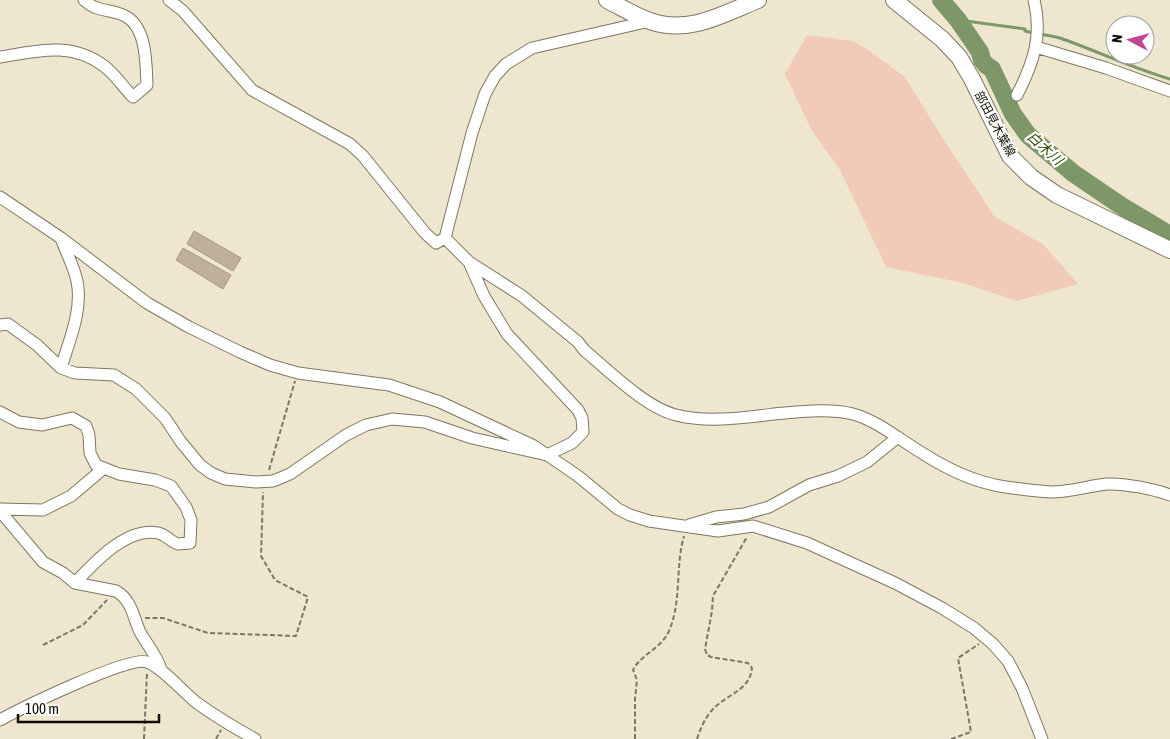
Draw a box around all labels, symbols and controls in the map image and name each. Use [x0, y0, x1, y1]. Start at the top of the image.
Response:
north arrow [1105, 15, 1155, 65]
text: N [1109, 34, 1125, 44]
street label: 部田見木葉線 [972, 89, 1018, 159]
water label: 白木川 [1024, 128, 1067, 169]
scale bar [18, 692, 159, 724]
text: 100 m [25, 700, 59, 717]

